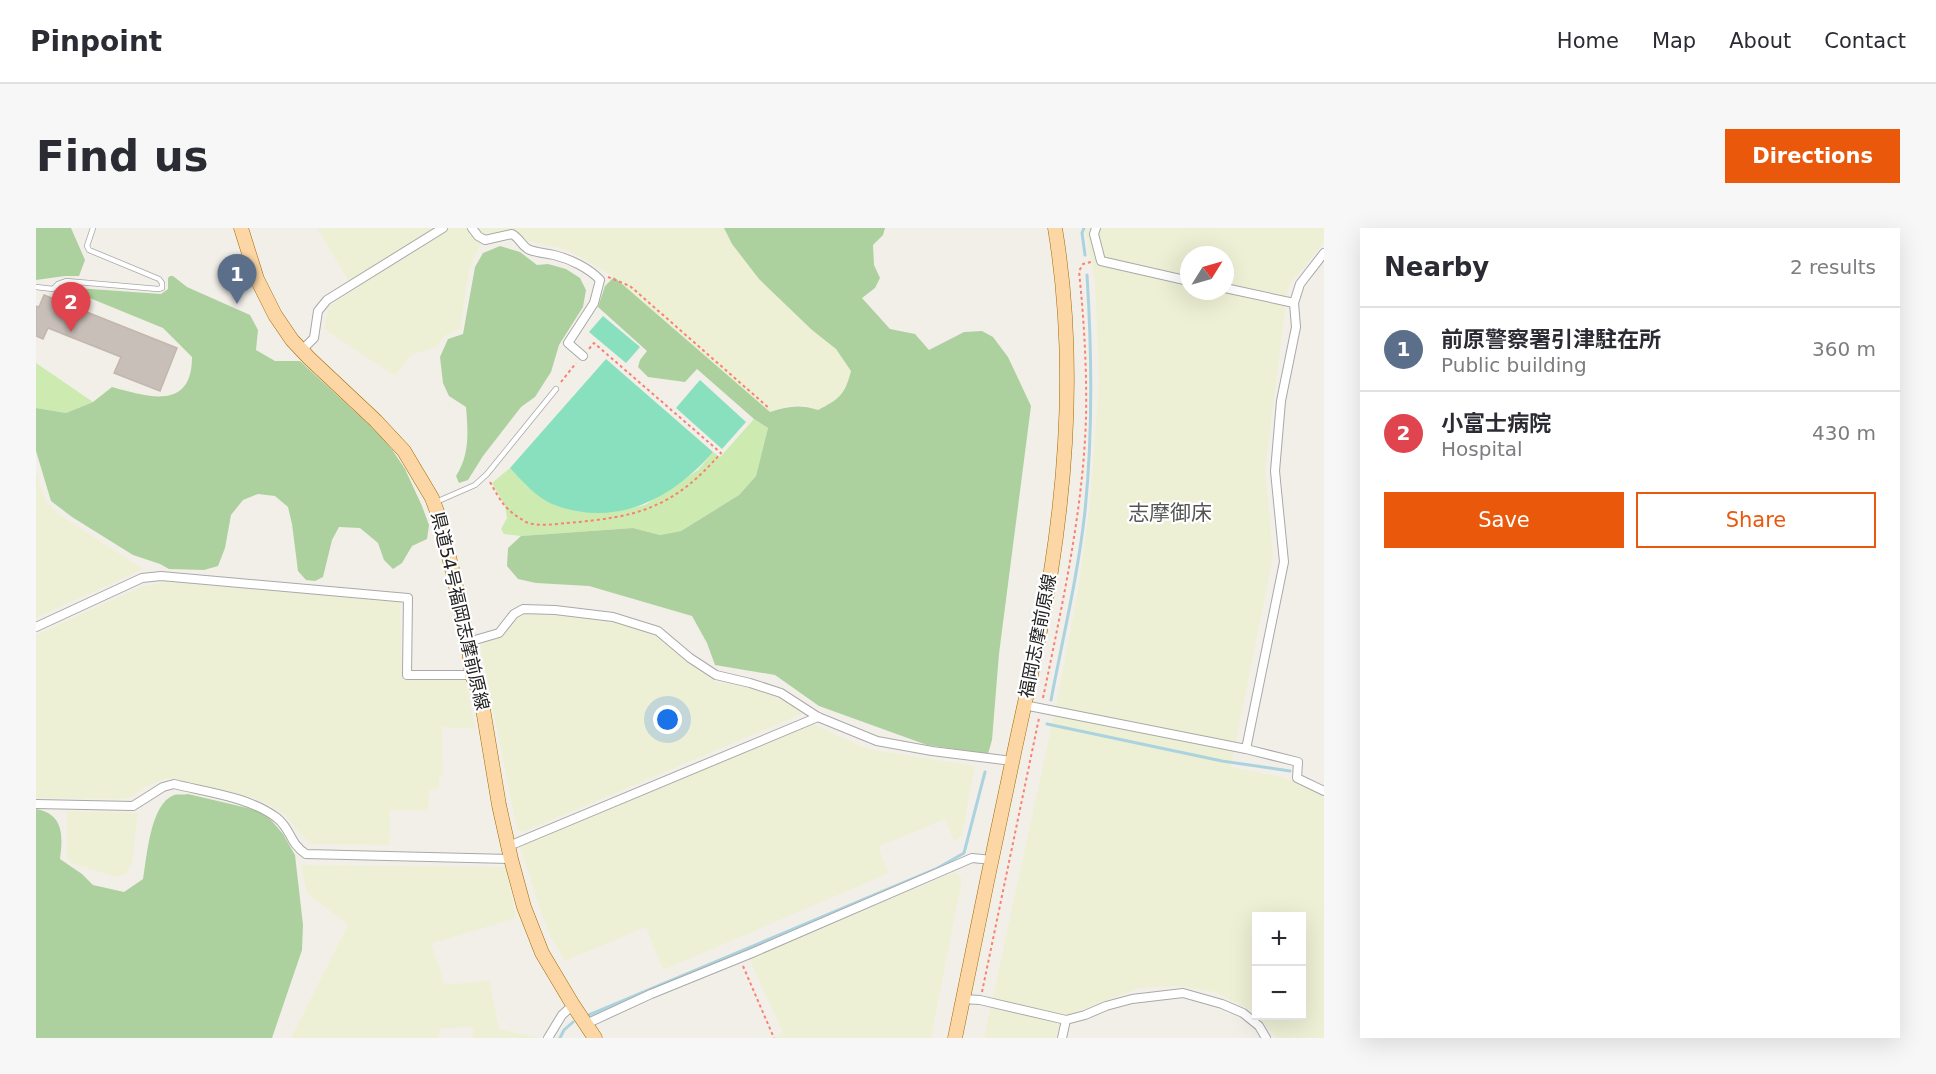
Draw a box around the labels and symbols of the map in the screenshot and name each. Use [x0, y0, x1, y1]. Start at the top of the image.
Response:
north arrow [1180, 246, 1234, 300]
pin: 1 [218, 254, 256, 304]
pin: 2 [51, 282, 90, 332]
district label: 志摩御床 [1128, 501, 1212, 525]
street label: 県道54号福岡志摩前原線 [427, 510, 494, 712]
street label: 福岡志摩前原線 [1015, 572, 1060, 700]
your location [653, 705, 682, 734]

